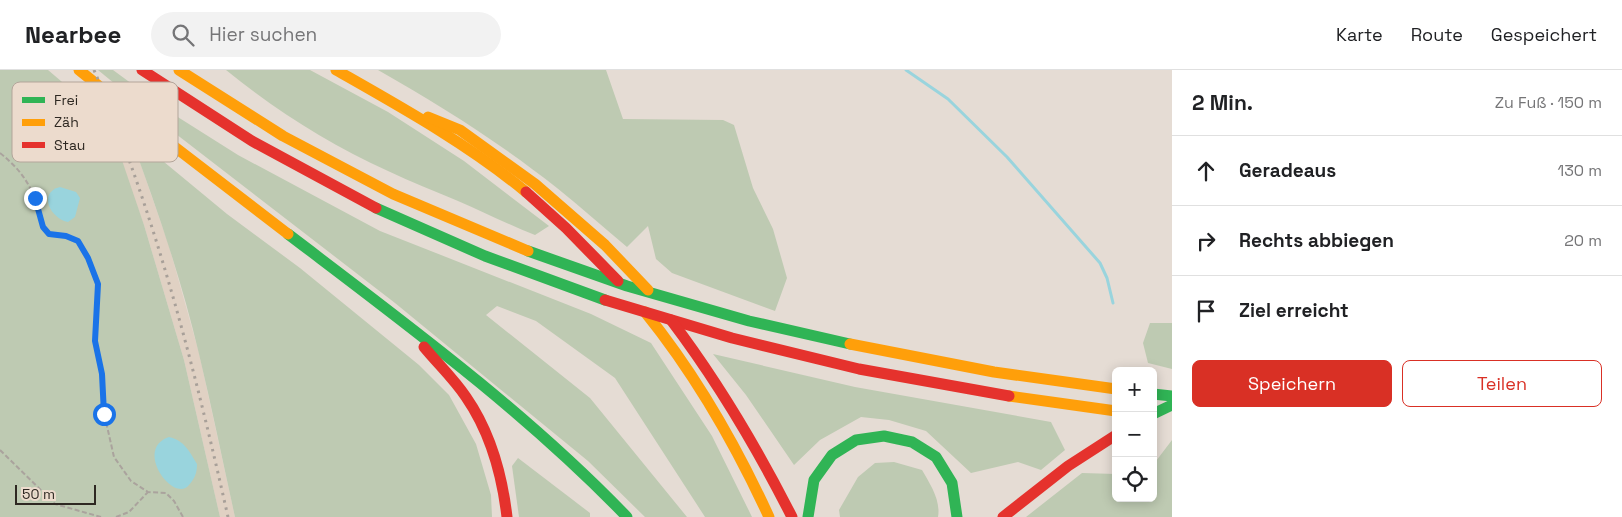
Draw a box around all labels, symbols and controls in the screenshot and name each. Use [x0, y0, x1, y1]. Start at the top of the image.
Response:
search box [151, 12, 501, 57]
text: Nearbee [25, 19, 121, 50]
icon: search [169, 21, 197, 49]
text: Hier suchen [209, 22, 317, 47]
text: Karte [1336, 23, 1383, 46]
text: Route [1411, 23, 1463, 46]
text: Gespeichert [1491, 23, 1597, 46]
legend [12, 82, 178, 162]
text: 2 Min. [1192, 89, 1253, 116]
text: Frei [54, 91, 78, 109]
text: Zu Fuß · 150 m [1495, 92, 1602, 113]
text: Zäh [54, 113, 79, 131]
text: Stau [54, 136, 85, 154]
icon: ahead [1192, 157, 1220, 185]
text: Geradeaus [1239, 158, 1336, 183]
text: 130 m [1558, 160, 1602, 181]
route end [24, 187, 47, 210]
icon: right [1192, 227, 1220, 255]
text: Rechts abbiegen [1239, 228, 1394, 253]
text: 20 m [1564, 230, 1602, 251]
icon: arrive [1192, 297, 1220, 325]
text: Ziel erreicht [1239, 298, 1349, 323]
button: Speichern [1192, 360, 1392, 407]
button: Teilen [1402, 360, 1602, 407]
map controls [1112, 367, 1157, 502]
button: + [1112, 367, 1157, 412]
route start [93, 403, 116, 426]
button: − [1112, 412, 1157, 457]
button: locate [1112, 457, 1157, 502]
scale bar [15, 482, 96, 505]
text: 50 m [22, 485, 55, 503]

